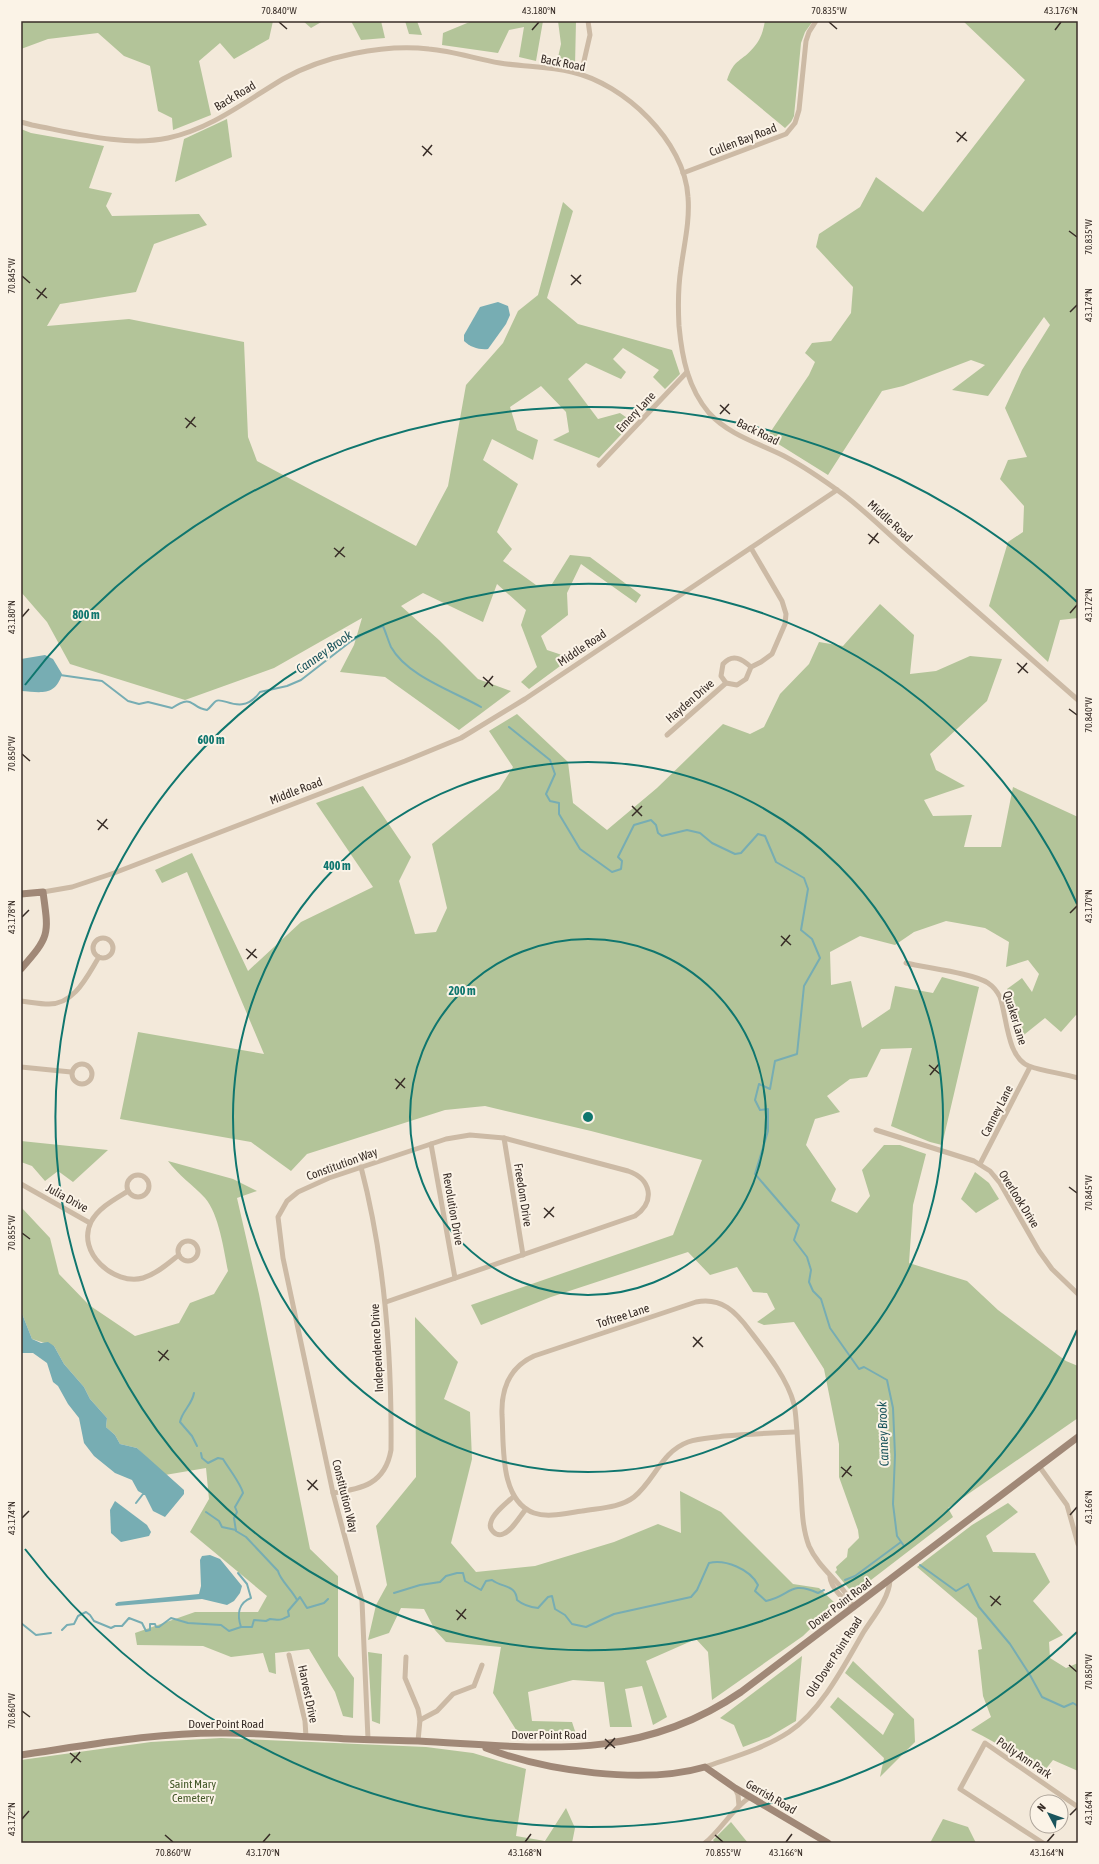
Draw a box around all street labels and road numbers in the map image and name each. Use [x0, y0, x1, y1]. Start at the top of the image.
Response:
street label: Back Road [539, 52, 587, 74]
street label: Back Road [212, 78, 258, 114]
street label: Cullen Bay Road [707, 121, 779, 159]
street label: Emery Lane [614, 389, 658, 435]
street label: Back Road [734, 416, 782, 448]
street label: Middle Road [865, 497, 915, 545]
street label: Middle Road [555, 627, 609, 669]
street label: Hayden Drive [663, 676, 717, 726]
street label: Middle Road [268, 775, 324, 807]
street label: Quaker Lane [1000, 989, 1030, 1047]
street label: Canney Lane [978, 1083, 1016, 1139]
street label: Constitution Way [304, 1145, 380, 1183]
street label: Freedom Drive [511, 1162, 535, 1228]
street label: Overlook Drive [996, 1168, 1042, 1230]
street label: Revolution Drive [440, 1172, 466, 1246]
street label: Julia Drive [43, 1181, 91, 1215]
street label: Toftree Lane [595, 1301, 651, 1331]
street label: Independence Drive [368, 1303, 386, 1393]
street label: Constitution Way [329, 1458, 361, 1534]
street label: Dover Point Road [806, 1576, 874, 1632]
street label: Old Dover Point Road [803, 1614, 865, 1700]
street label: Harvest Drive [295, 1664, 321, 1724]
street label: Dover Point Road [188, 1717, 264, 1731]
street label: Dover Point Road [511, 1728, 587, 1742]
street label: Polly Ann Park [994, 1734, 1055, 1782]
street label: Gerrish Road [743, 1777, 799, 1817]

